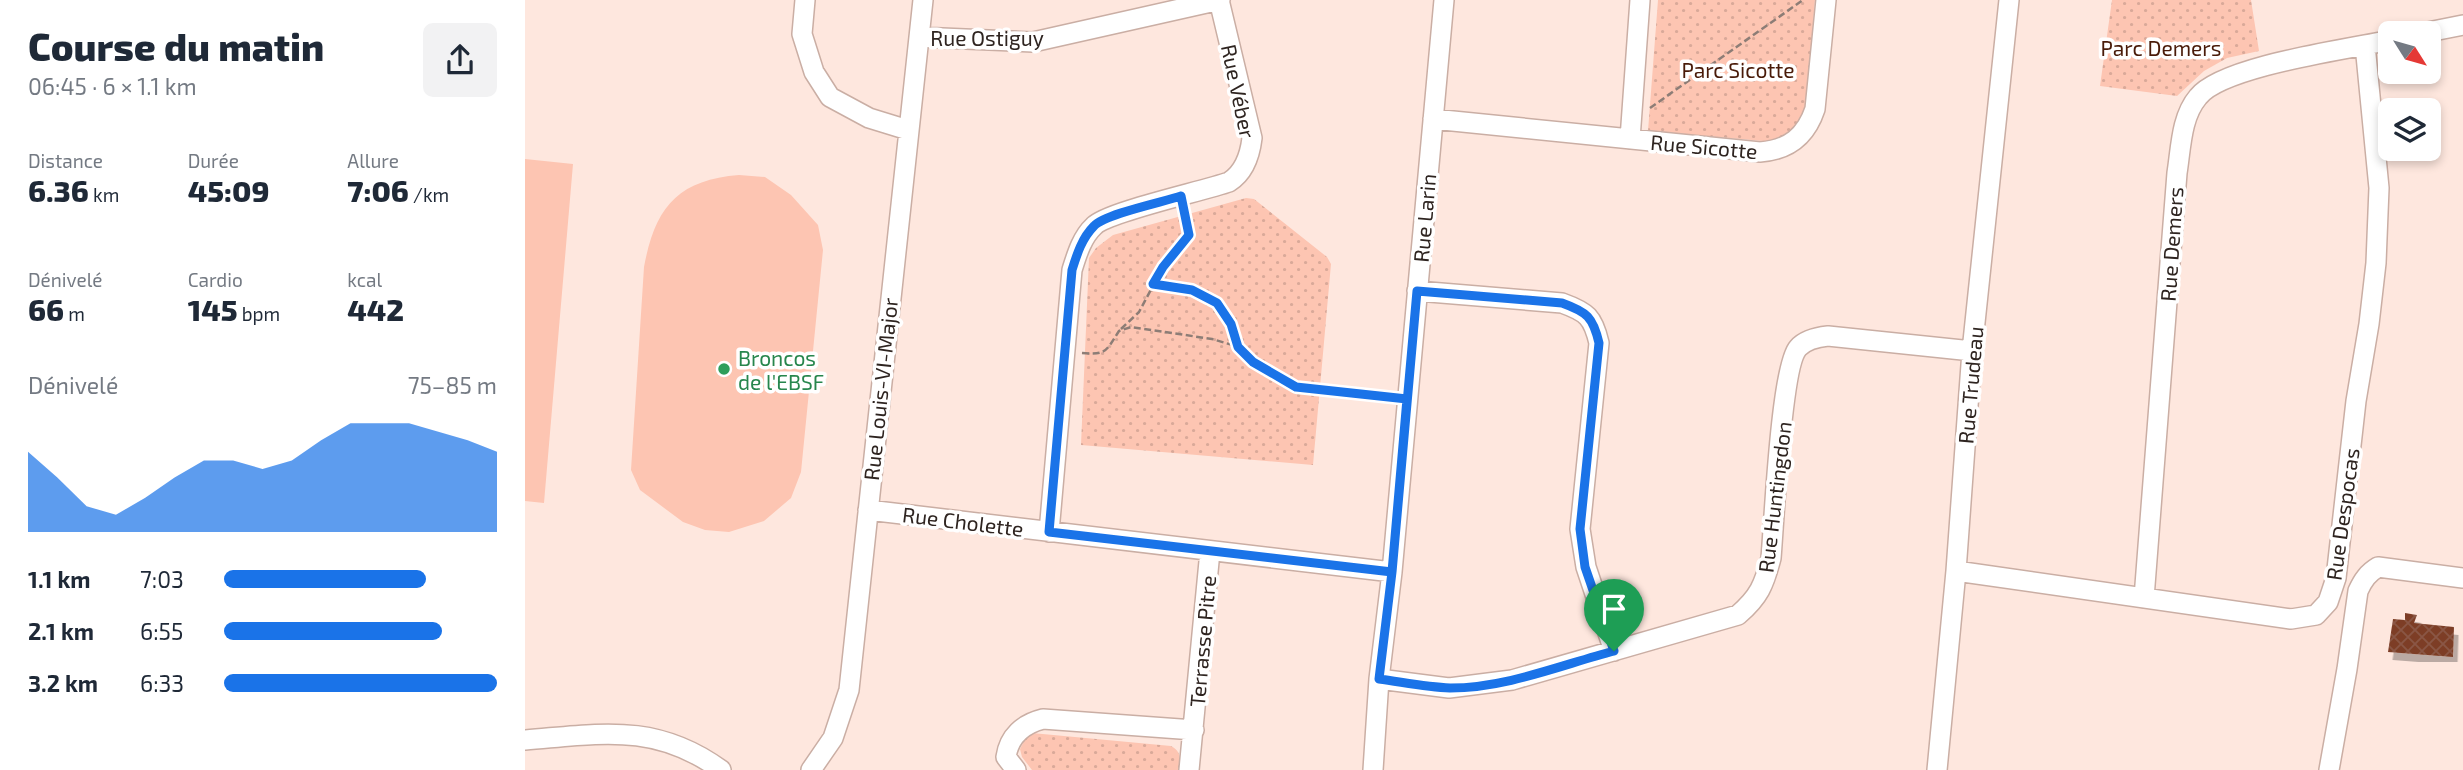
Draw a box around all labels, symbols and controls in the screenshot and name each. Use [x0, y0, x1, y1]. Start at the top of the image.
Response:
north arrow [2378, 21, 2441, 84]
map controls [2378, 21, 2441, 161]
text: Course du matin [28, 23, 324, 69]
button: share [423, 23, 497, 97]
street label: Rue Ostiguy [930, 25, 1044, 50]
park label: Parc Demers [2101, 35, 2221, 60]
street label: Rue Véber [1217, 42, 1261, 141]
park label: Parc Sicotte [1681, 57, 1795, 82]
text: 06:45 · 6 × 1.1 km [28, 72, 197, 100]
button: layers [2378, 98, 2441, 161]
street label: Rue Sicotte [1650, 129, 1758, 163]
text: Distance [28, 149, 103, 172]
text: Durée [188, 149, 239, 172]
text: Allure [347, 149, 399, 172]
text: 6.36 [28, 172, 89, 208]
text: 45:09 [188, 172, 269, 208]
text: 7:06 [347, 172, 409, 208]
street label: Rue Larin [1408, 173, 1440, 263]
text: km [89, 183, 119, 206]
text: /km [409, 183, 449, 206]
street label: Rue Demers [2155, 186, 2187, 302]
text: Dénivelé [28, 268, 103, 291]
text: Cardio [188, 268, 243, 291]
text: kcal [347, 268, 382, 291]
text: 66 [28, 291, 64, 327]
text: 145 [188, 291, 238, 327]
text: 442 [347, 291, 404, 327]
street label: Rue Louis-VI-Major [858, 296, 903, 482]
text: m [64, 302, 85, 325]
text: bpm [238, 302, 280, 325]
street label: Rue Trudeau [1952, 325, 1988, 445]
place label: Broncos de l'EBSF [738, 345, 824, 394]
marker: Broncos de l'EBSF [716, 361, 732, 377]
text: Dénivelé [28, 371, 118, 399]
text: 75–85 m [408, 371, 497, 399]
street label: Rue Huntingdon [1752, 420, 1796, 574]
street label: Rue Despocas [2320, 446, 2364, 582]
street label: Rue Cholette [901, 501, 1025, 541]
text: 1.1 km [28, 565, 91, 593]
text: 7:03 [140, 565, 184, 593]
street label: Terrasse Pitre [1184, 574, 1220, 708]
pin [1584, 579, 1644, 651]
icon: arrive [1595, 590, 1633, 628]
text: 2.1 km [28, 617, 94, 645]
text: 6:55 [140, 617, 183, 645]
text: 3.2 km [28, 669, 98, 697]
text: 6:33 [140, 669, 184, 697]

